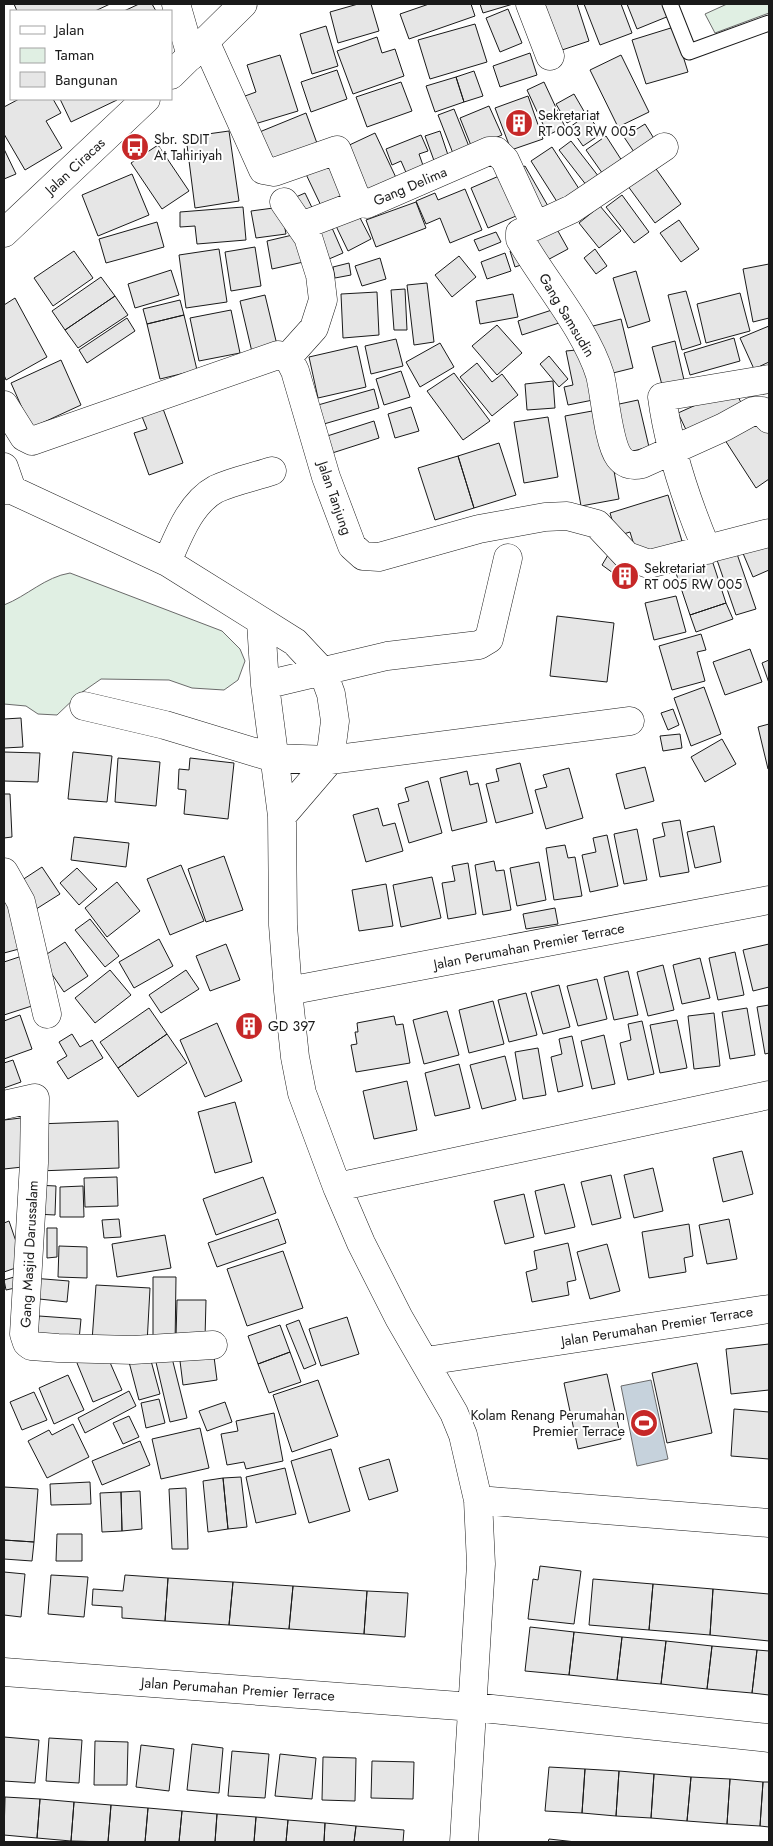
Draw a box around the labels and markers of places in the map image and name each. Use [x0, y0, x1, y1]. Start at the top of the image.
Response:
place label: Sekretariat RT 003 RW 005 [538, 105, 636, 141]
building icon: Sekretariat RT 003 RW 005 [504, 108, 534, 138]
place label: Sbr. SDIT At Tahiriyah [154, 129, 222, 165]
bus stop icon: Sbr. SDIT At Tahiriyah [120, 132, 150, 162]
place label: Sekretariat RT 005 RW 005 [644, 558, 742, 594]
building icon: Sekretariat RT 005 RW 005 [610, 561, 640, 591]
building icon: GD 397 [234, 1011, 264, 1041]
place label: GD 397 [268, 1016, 316, 1036]
place label: Kolam Renang Perumahan Premier Terrace [470, 1405, 625, 1441]
sports icon: Kolam Renang Perumahan Premier Terrace [629, 1408, 659, 1438]

